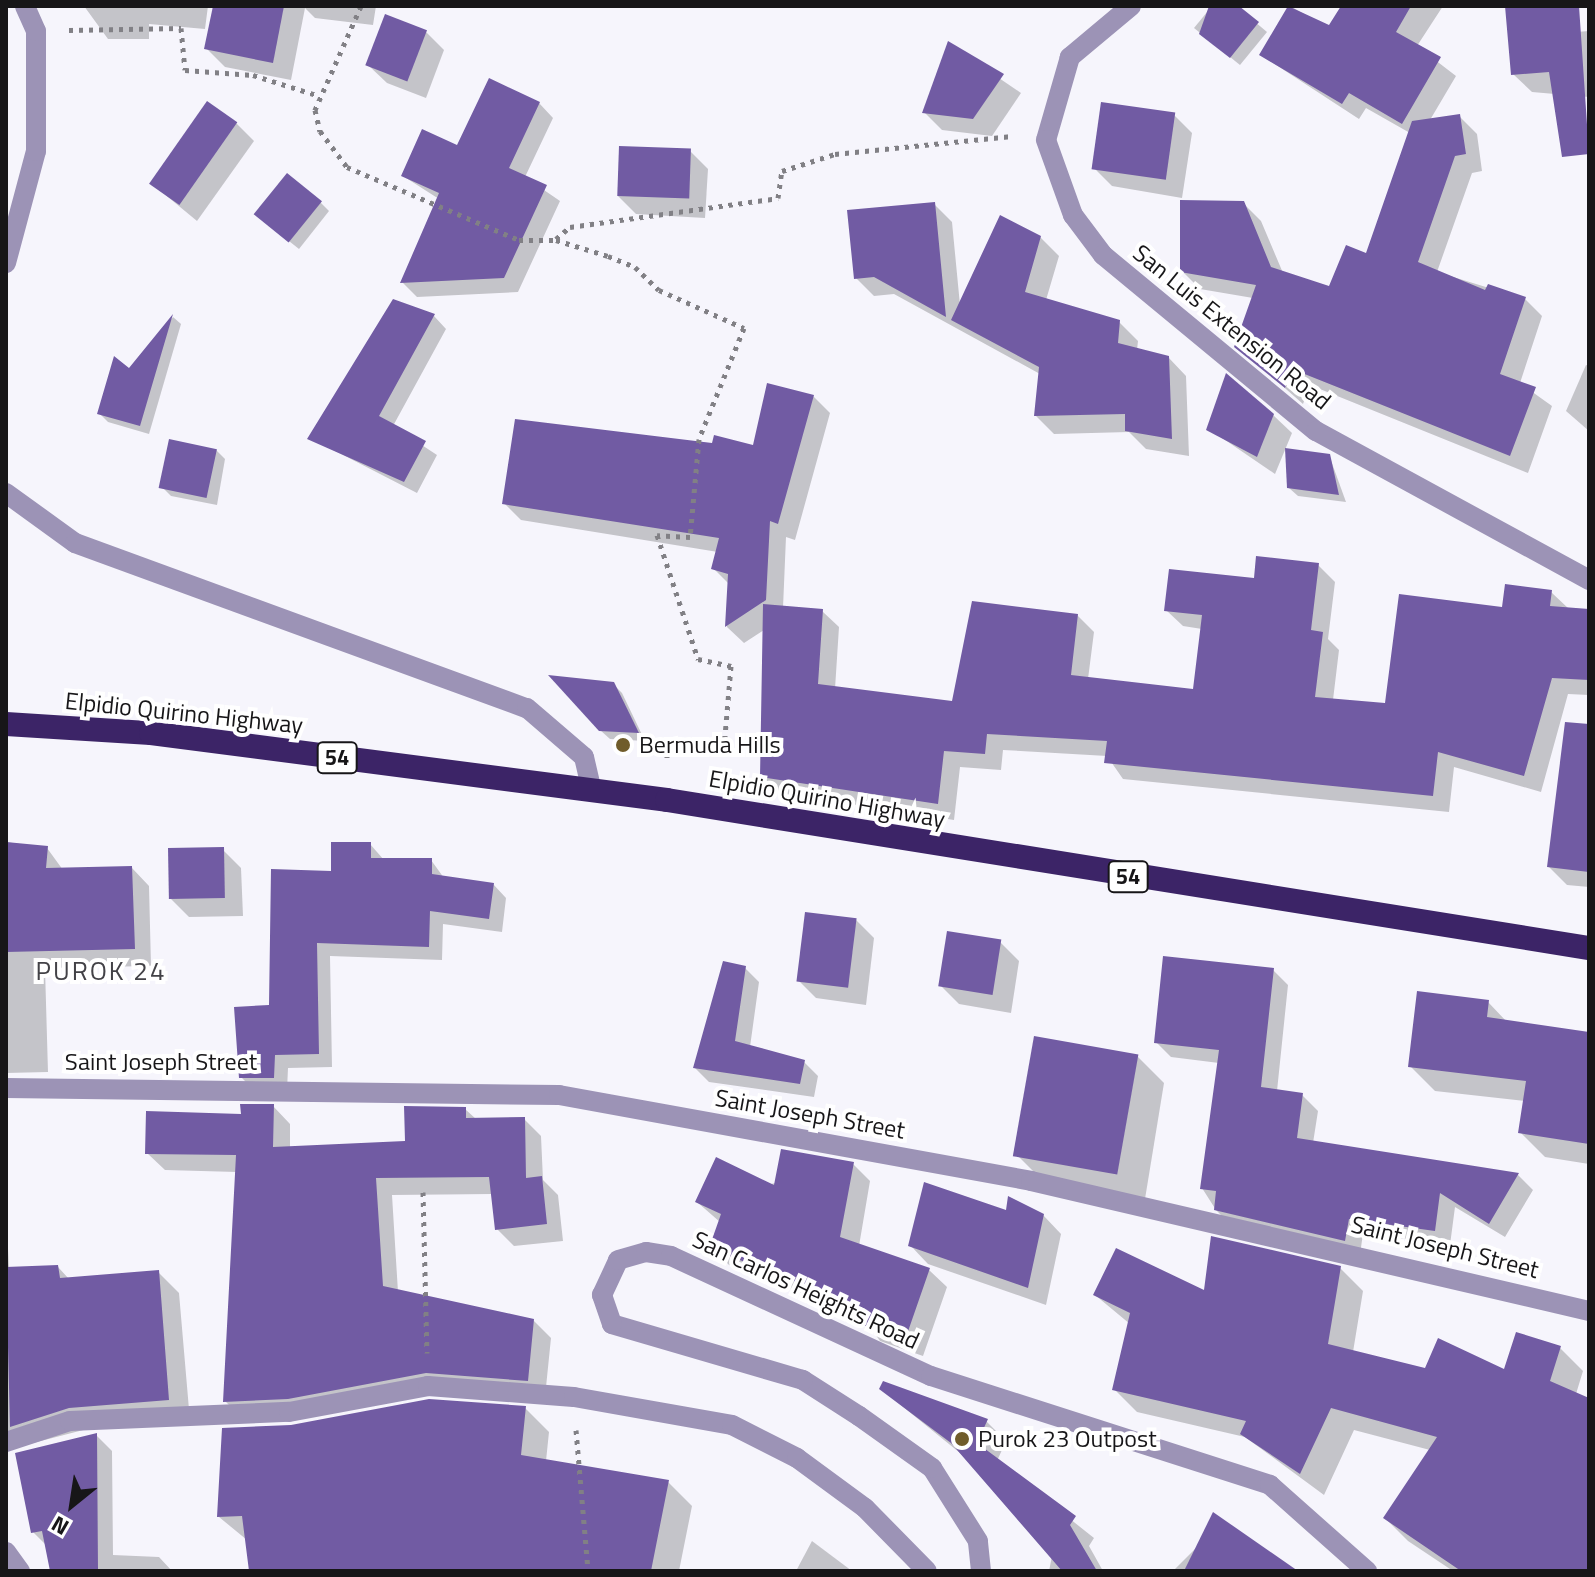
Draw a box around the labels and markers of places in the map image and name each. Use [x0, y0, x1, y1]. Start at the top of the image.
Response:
place label: Bermuda Hills [639, 731, 781, 759]
marker: Bermuda Hills [614, 736, 632, 754]
place label: Purok 23 Outpost [978, 1425, 1157, 1453]
marker: Purok 23 Outpost [953, 1430, 971, 1448]

